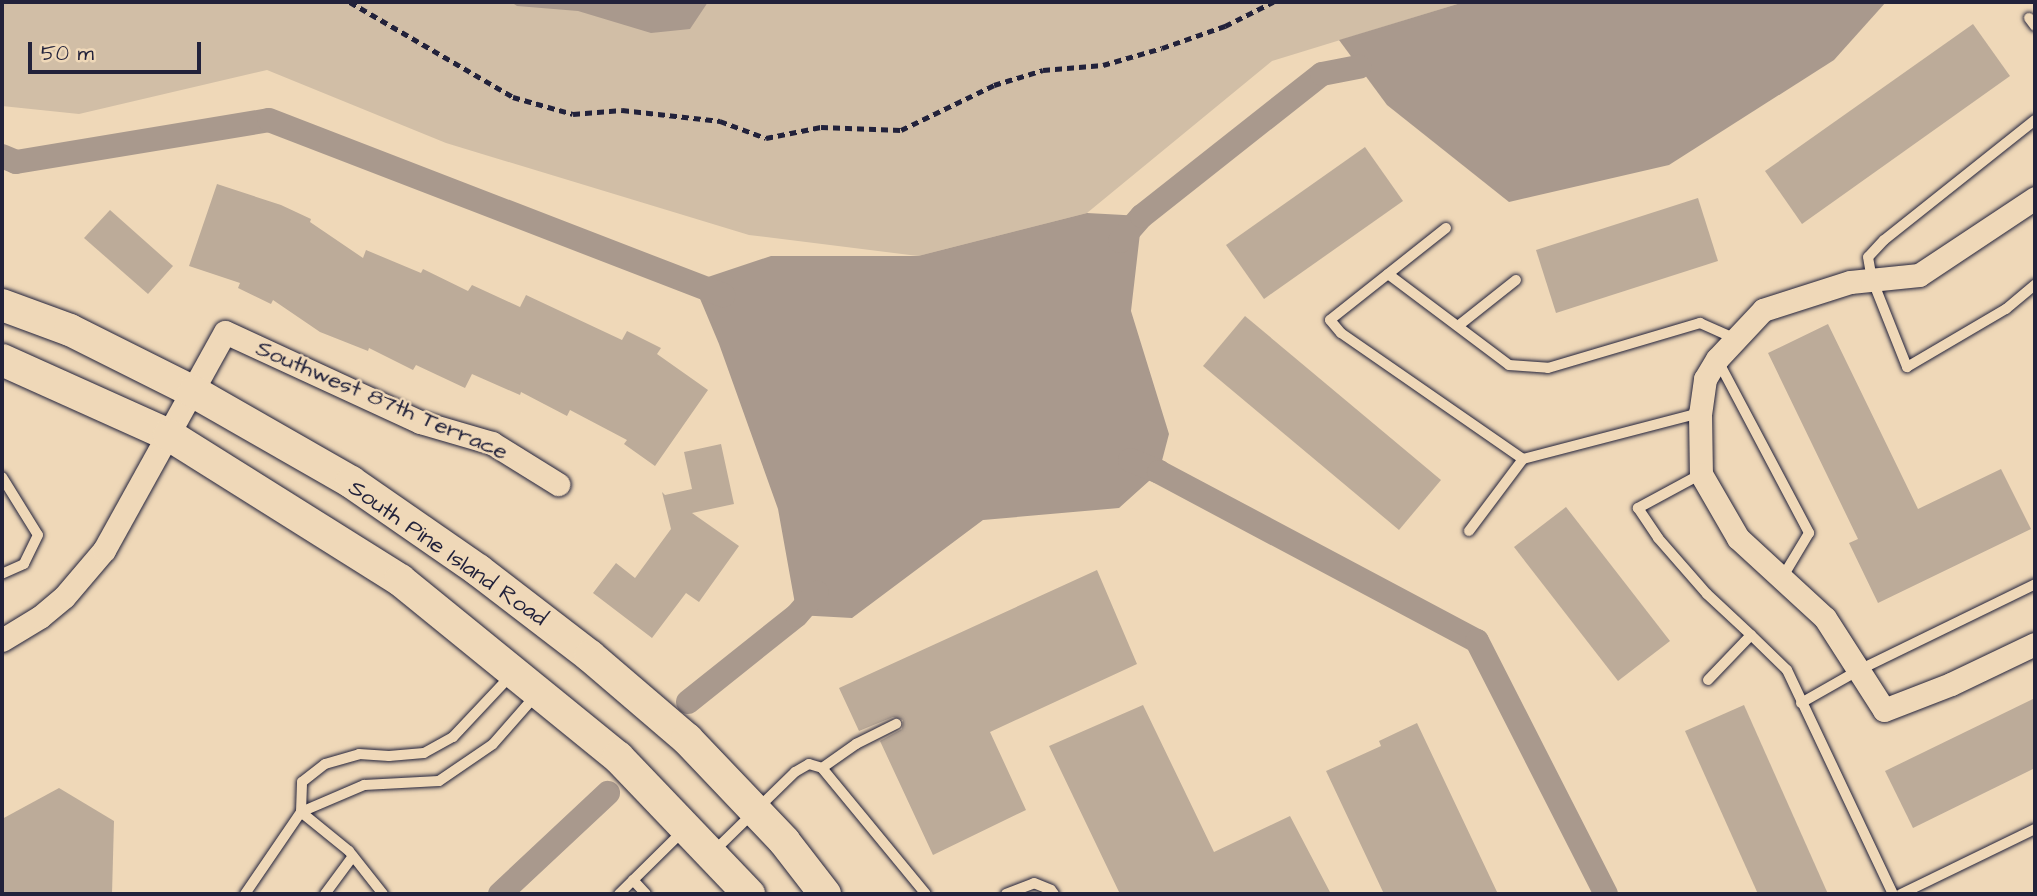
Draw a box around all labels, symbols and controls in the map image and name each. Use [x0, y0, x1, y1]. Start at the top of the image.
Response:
scale bar [32, 28, 205, 72]
text: 50 m [41, 39, 94, 68]
street label: Southwest 87th Terrace [252, 334, 512, 466]
street label: South Pine Island Road [343, 474, 553, 632]

